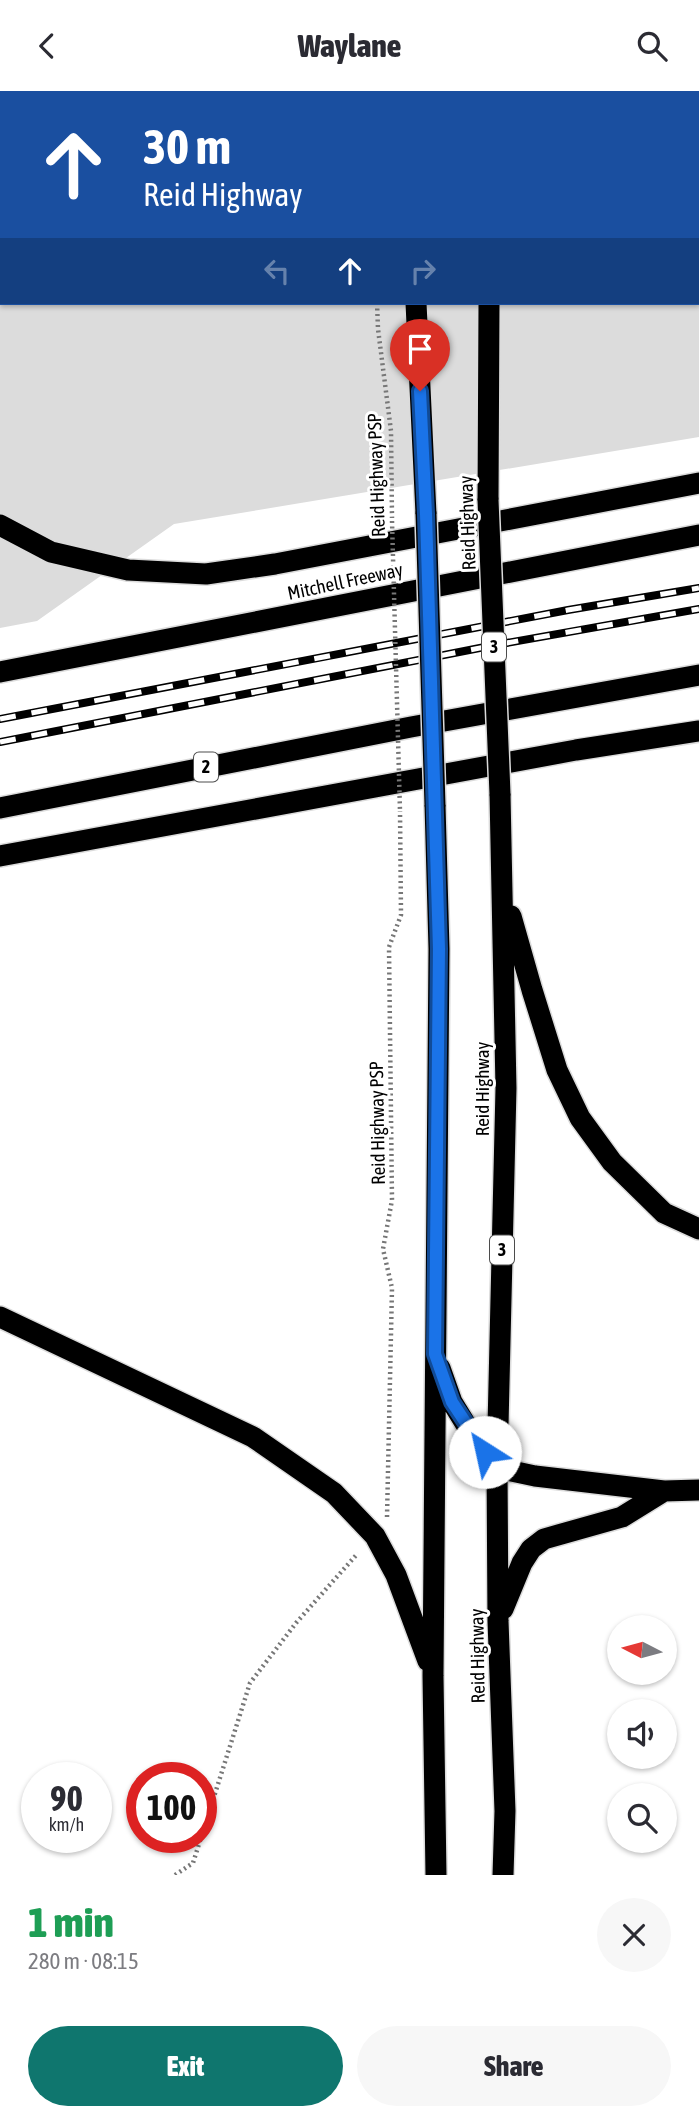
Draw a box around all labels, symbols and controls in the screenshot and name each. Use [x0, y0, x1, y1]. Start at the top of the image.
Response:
icon: back [28, 27, 66, 65]
text: Waylane [298, 27, 401, 64]
icon: search [633, 27, 671, 65]
text: 30 m [143, 118, 231, 174]
icon: ahead [28, 119, 119, 210]
text: Reid Highway [143, 176, 303, 213]
icon: left [258, 252, 296, 290]
icon: ahead [331, 252, 369, 290]
icon: right [404, 252, 442, 290]
pin [390, 319, 450, 391]
icon: arrive [401, 330, 439, 368]
street label: Reid Highway PSP [363, 413, 389, 537]
street label: Reid Highway [454, 475, 480, 571]
street label: Mitchell Freeway [285, 558, 405, 604]
road number: 3 [482, 633, 506, 661]
road number: 2 [194, 753, 218, 781]
street label: Reid Highway [471, 1041, 493, 1136]
street label: Reid Highway PSP [365, 1061, 389, 1185]
road number: 3 [490, 1235, 514, 1265]
position arrow [448, 1415, 522, 1489]
street label: Reid Highway [465, 1608, 489, 1704]
north arrow [607, 1615, 677, 1685]
map controls [607, 1615, 677, 1853]
button: sound [607, 1699, 677, 1769]
speed limit sign: 100 [126, 1762, 217, 1853]
text: 90 [50, 1778, 83, 1818]
button: search [607, 1783, 677, 1853]
text: km/h [49, 1814, 84, 1835]
text: 1 min [28, 1898, 114, 1946]
button: close [597, 1898, 671, 1972]
text: 280 m · 08:15 [28, 1948, 139, 1974]
button: Exit [28, 2026, 343, 2106]
button: Share [357, 2026, 671, 2106]

